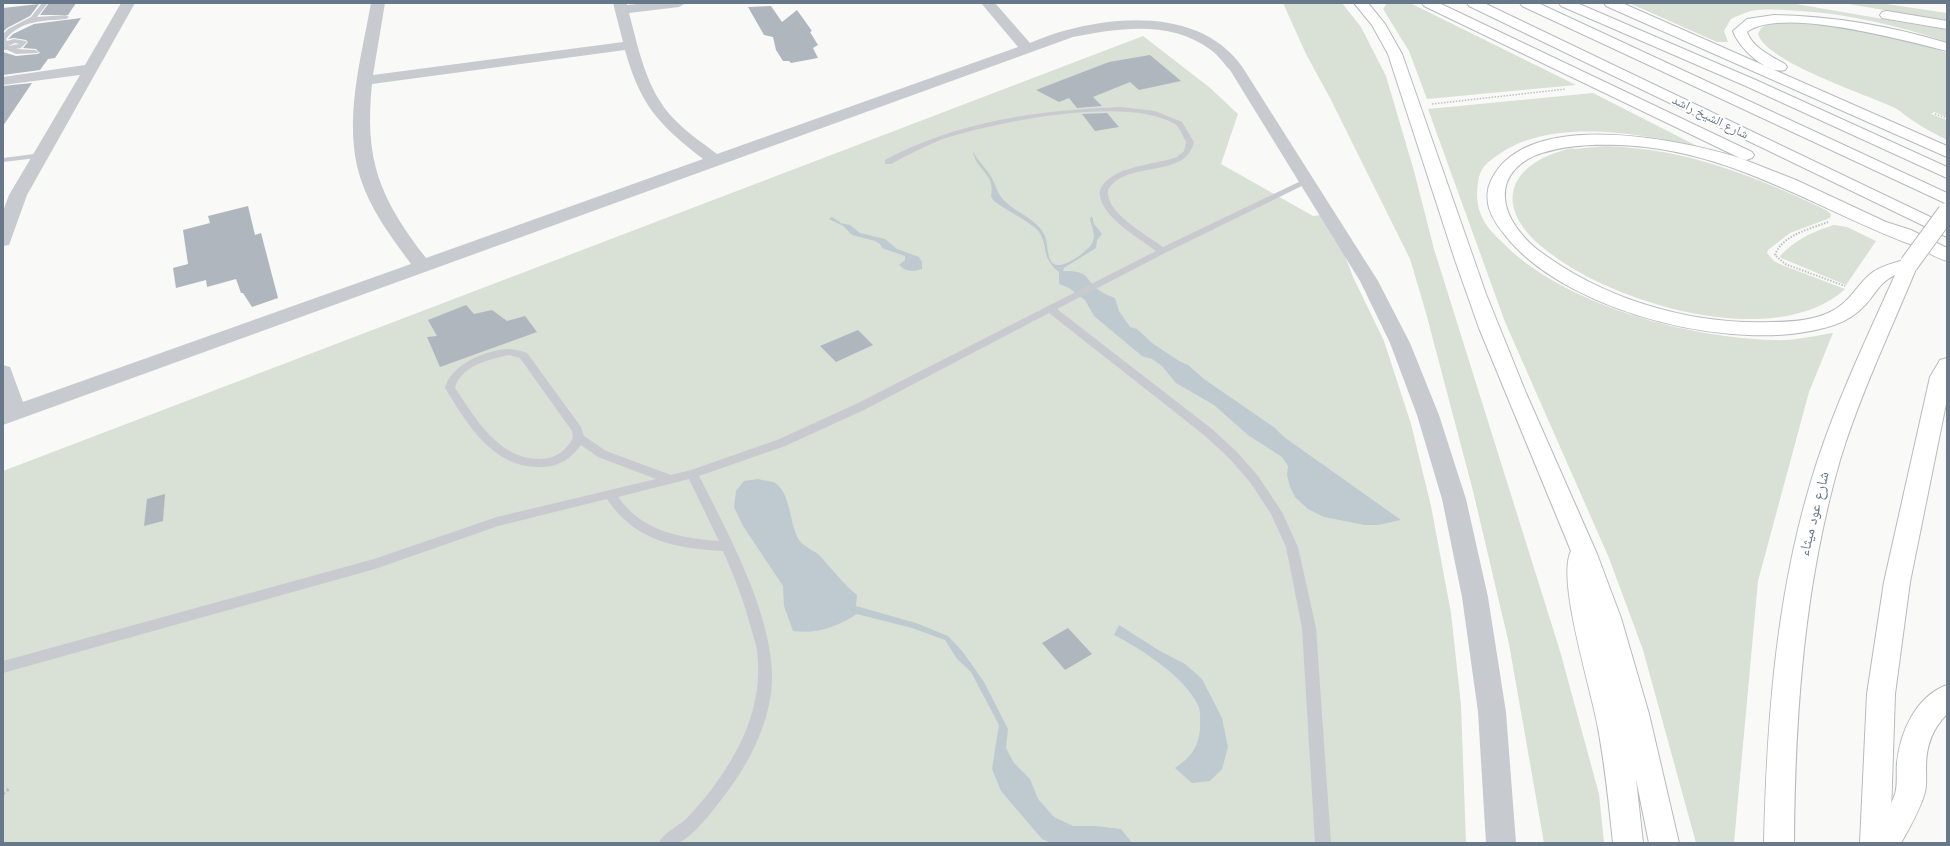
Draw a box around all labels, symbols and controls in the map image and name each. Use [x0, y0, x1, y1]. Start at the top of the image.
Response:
street label: شارع الشيخ راشد [1669, 93, 1751, 143]
street label: شارع عود ميثاء [1796, 470, 1834, 558]

